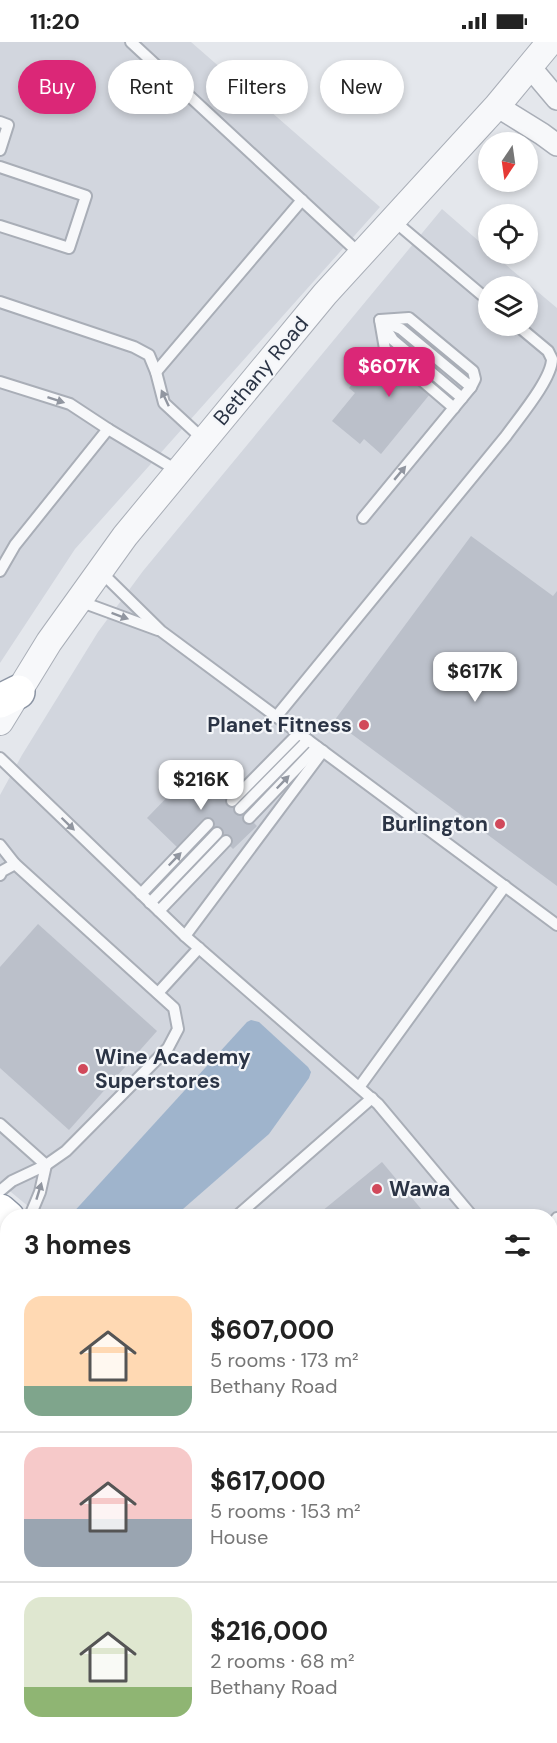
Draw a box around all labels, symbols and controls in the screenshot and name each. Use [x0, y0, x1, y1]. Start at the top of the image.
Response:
text: 11:20 [30, 7, 80, 36]
chip: Buy [18, 60, 96, 114]
chip: Rent [108, 60, 194, 114]
chip: Filters [206, 60, 308, 114]
chip: New [320, 60, 404, 114]
north arrow [478, 132, 538, 192]
map controls [478, 132, 538, 336]
button: locate [478, 204, 538, 264]
button: layers [478, 276, 538, 336]
street label: Bethany Road [207, 311, 315, 431]
pin: $607K [347, 347, 431, 398]
text: $607K [358, 353, 420, 379]
one-way arrow [160, 389, 170, 407]
one-way arrow [47, 395, 65, 405]
one-way arrow [394, 465, 407, 481]
one-way arrow [111, 611, 129, 621]
pin: $617K [433, 652, 517, 703]
text: $617K [447, 658, 503, 684]
place label: Planet Fitness [207, 711, 352, 739]
marker: Planet Fitness [357, 718, 371, 732]
pin: $216K [159, 760, 243, 811]
text: $216K [173, 766, 229, 792]
one-way arrow [275, 776, 289, 790]
place label: Burlington [382, 810, 488, 838]
one-way arrow [60, 817, 74, 831]
marker: Burlington [493, 817, 507, 831]
one-way arrow [168, 852, 182, 867]
place label: Wine Academy Superstores [95, 1043, 251, 1095]
marker: Wine Academy Superstores [76, 1062, 90, 1076]
place label: Wawa [389, 1175, 450, 1203]
one-way arrow [35, 1182, 44, 1200]
marker: Wawa [370, 1182, 384, 1196]
text: 3 homes [24, 1228, 132, 1262]
icon: filters [501, 1229, 534, 1262]
text: $607,000 [210, 1313, 334, 1347]
icon: home [72, 1320, 144, 1392]
text: 5 rooms · 173 m² [210, 1347, 359, 1373]
text: Bethany Road [210, 1373, 337, 1399]
text: $617,000 [210, 1464, 326, 1498]
icon: home [72, 1471, 144, 1543]
text: 5 rooms · 153 m² [210, 1498, 361, 1524]
text: House [210, 1524, 268, 1550]
text: $216,000 [210, 1614, 328, 1648]
icon: home [72, 1621, 144, 1693]
text: 2 rooms · 68 m² [210, 1648, 355, 1674]
text: Bethany Road [210, 1674, 337, 1700]

